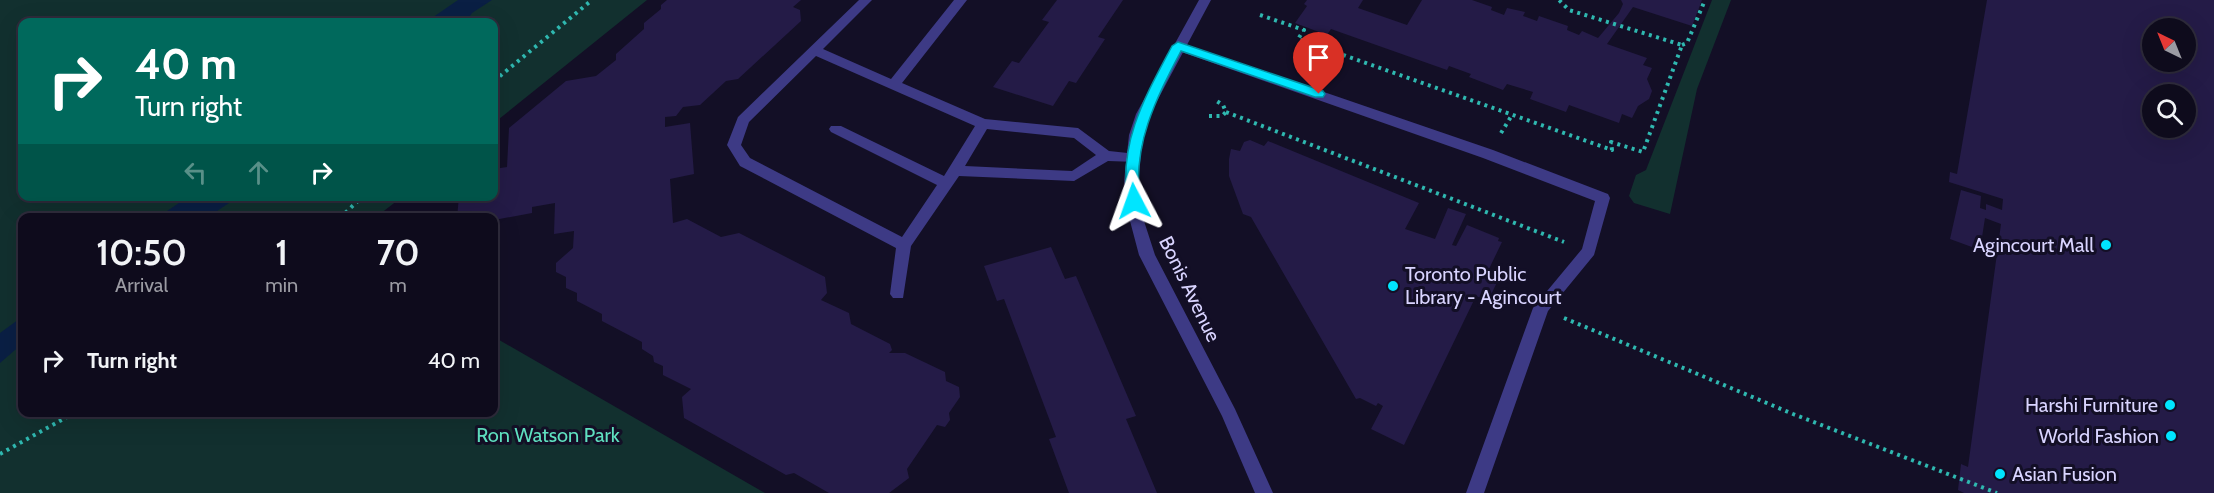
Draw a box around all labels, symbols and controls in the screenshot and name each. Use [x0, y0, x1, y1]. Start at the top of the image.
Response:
north arrow [2142, 18, 2196, 72]
map controls [2142, 18, 2196, 138]
pin [1293, 32, 1344, 94]
text: 40 m [135, 38, 237, 90]
icon: arrive [1302, 41, 1335, 74]
icon: right [36, 42, 114, 120]
button: search [2142, 84, 2196, 138]
text: Turn right [135, 90, 242, 123]
icon: left [179, 156, 212, 189]
icon: ahead [242, 156, 275, 189]
icon: right [305, 156, 338, 189]
position arrow [1102, 169, 1166, 233]
text: 10:50 [96, 230, 187, 274]
text: 1 [275, 230, 288, 274]
text: 70 [376, 230, 420, 274]
street label: Bonis Avenue [1154, 232, 1226, 346]
place label: Agincourt Mall [1973, 233, 2094, 257]
marker: Agincourt Mall [2099, 238, 2113, 252]
place label: Toronto Public Library - Agincourt [1405, 262, 1562, 309]
text: Arrival [115, 273, 168, 297]
text: min [265, 273, 298, 297]
text: m [389, 273, 407, 297]
marker: Toronto Public Library - Agincourt [1386, 279, 1400, 293]
icon: right [36, 344, 69, 377]
text: Turn right [87, 347, 177, 374]
text: 40 m [428, 347, 480, 374]
place label: Harshi Furniture [2025, 393, 2158, 417]
marker: Harshi Furniture [2163, 398, 2177, 412]
park label: Ron Watson Park [476, 423, 620, 447]
place label: World Fashion [2039, 424, 2159, 448]
marker: World Fashion [2164, 429, 2178, 443]
place label: Asian Fusion [2012, 462, 2117, 486]
marker: Asian Fusion [1993, 467, 2007, 481]

